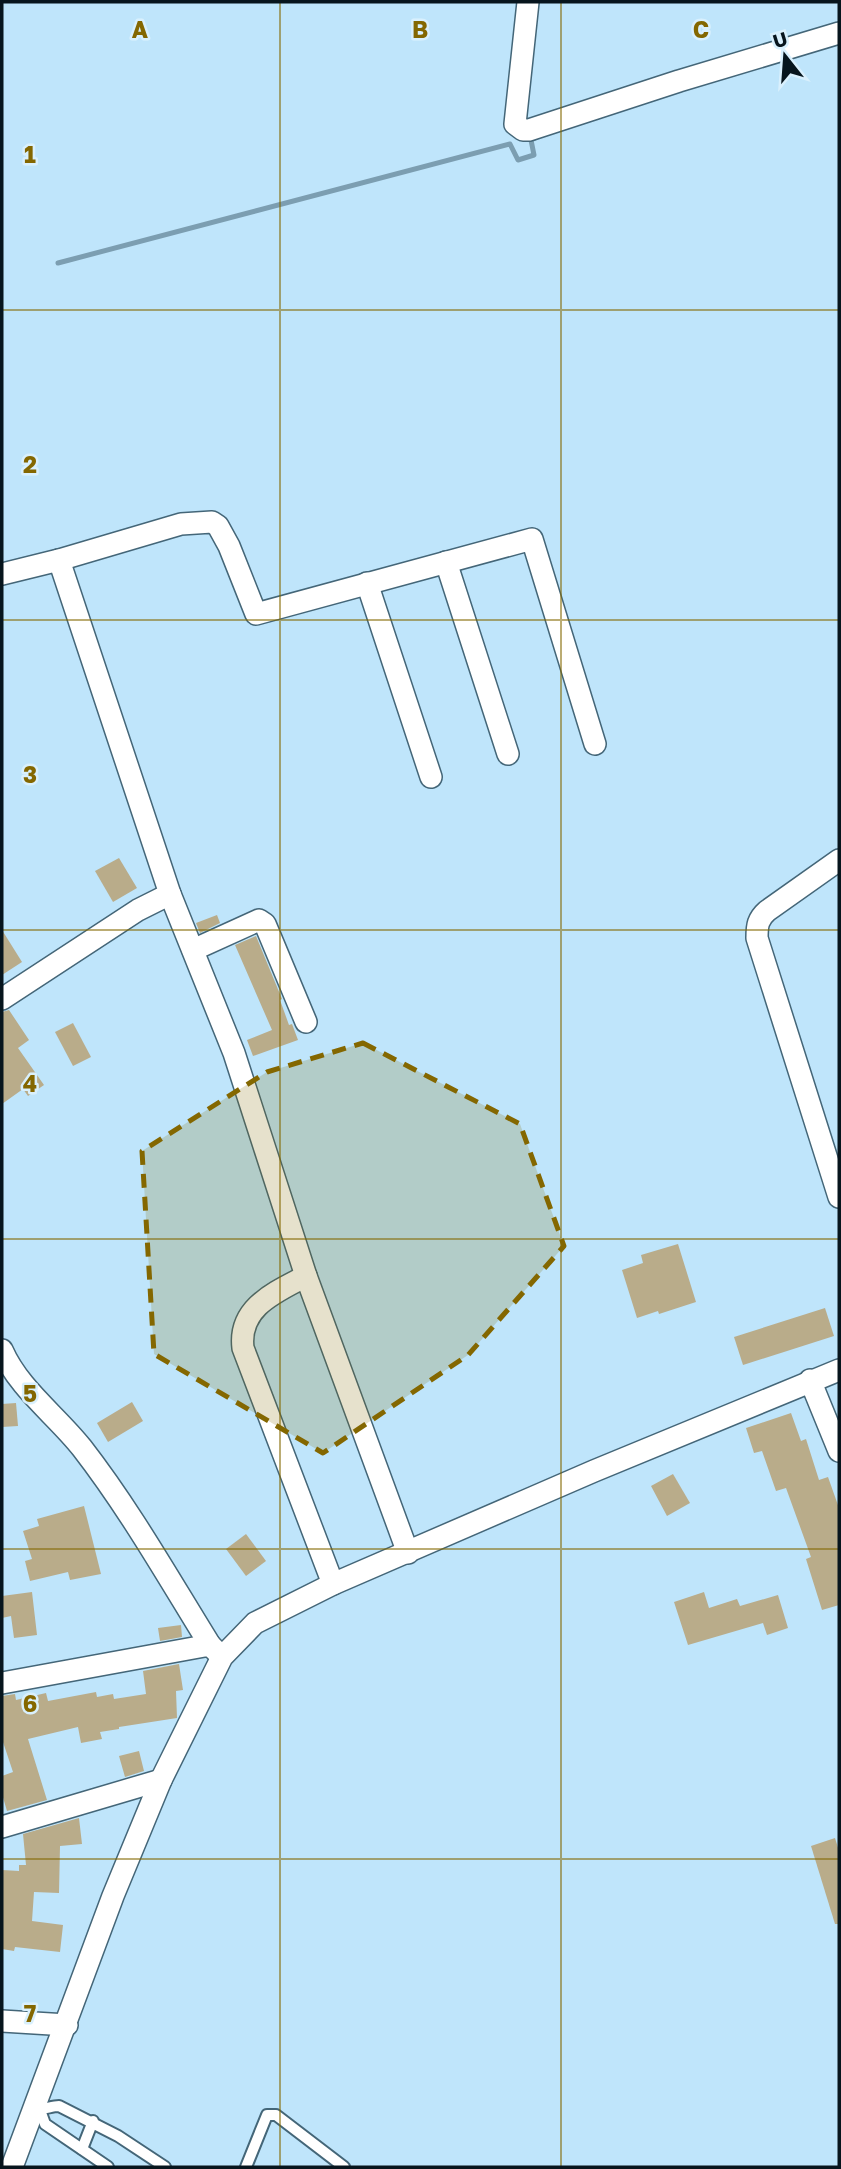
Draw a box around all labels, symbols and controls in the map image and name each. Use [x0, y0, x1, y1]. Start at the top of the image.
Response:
text: A [132, 15, 149, 43]
text: B [412, 15, 428, 43]
text: C [693, 15, 709, 43]
north arrow [750, 21, 820, 91]
text: U [770, 26, 790, 52]
text: 1 [24, 140, 36, 168]
text: 2 [23, 450, 37, 478]
text: 3 [23, 760, 37, 788]
text: 4 [23, 1069, 37, 1097]
text: 5 [23, 1379, 37, 1407]
text: 6 [23, 1689, 37, 1717]
text: 7 [24, 1999, 36, 2027]

